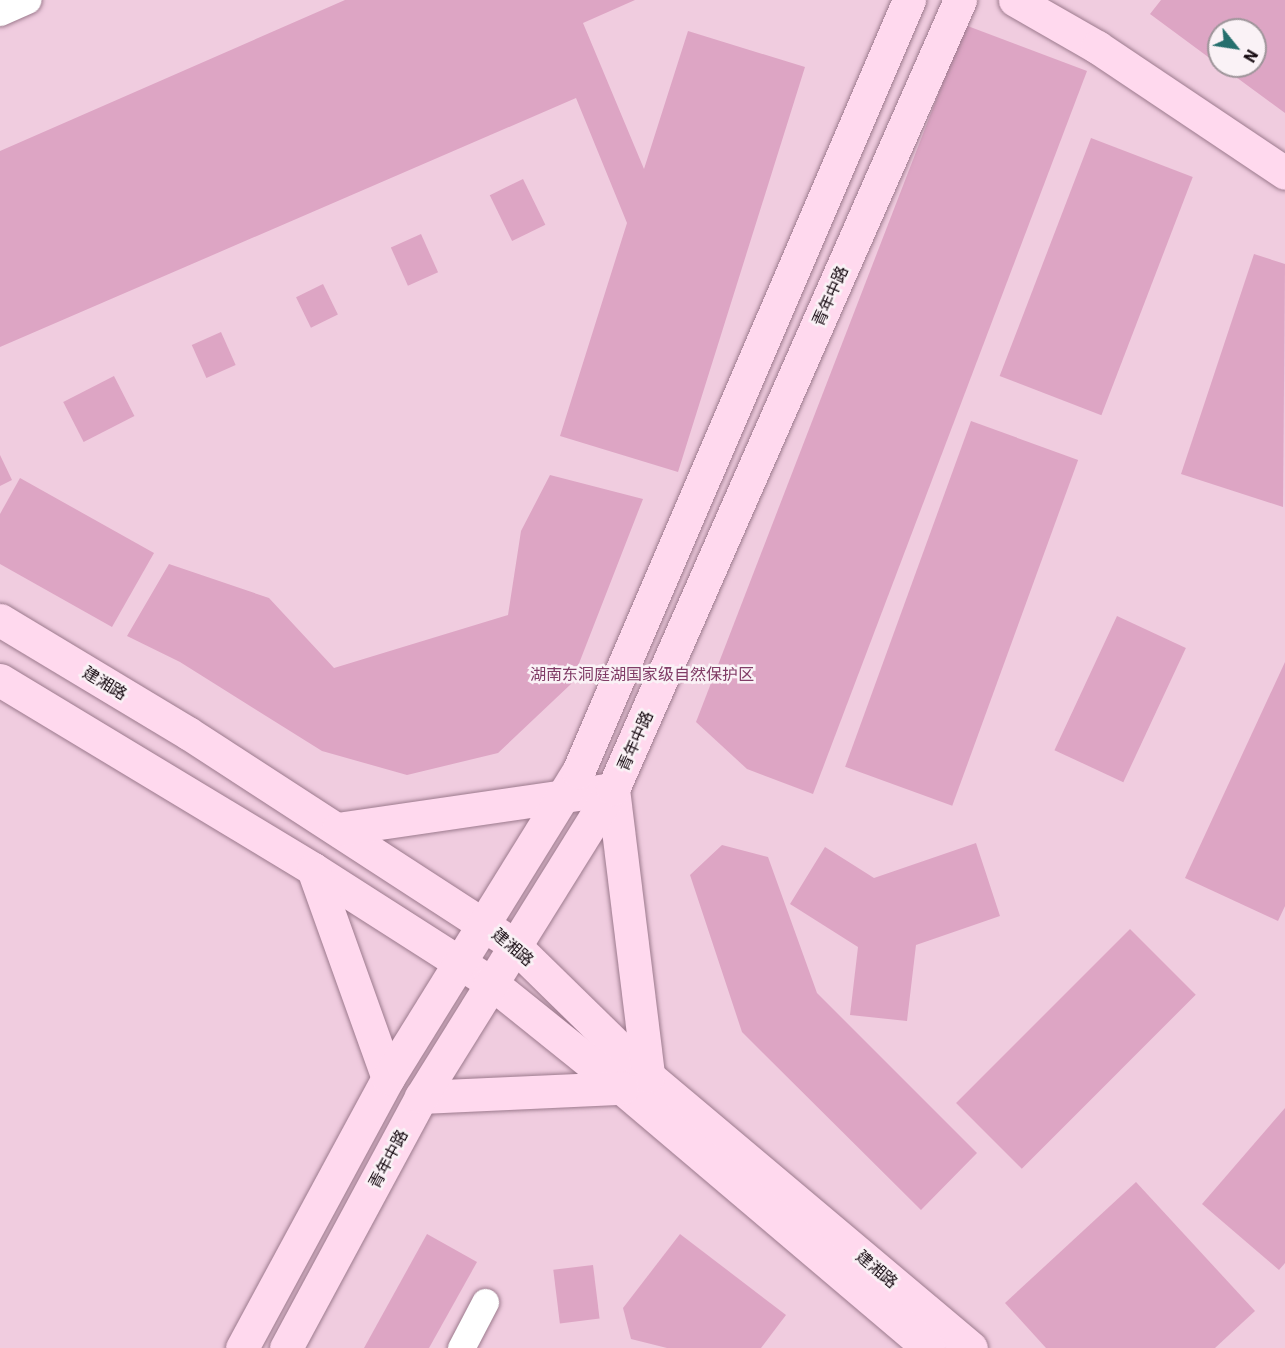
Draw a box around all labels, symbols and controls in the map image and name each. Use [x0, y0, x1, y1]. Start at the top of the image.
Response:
north arrow [1207, 18, 1267, 78]
text: N [1239, 46, 1262, 66]
street label: 青年中路 [808, 263, 852, 329]
street label: 建湘路 [79, 662, 131, 704]
park label: 湖南东洞庭湖国家级自然保护区 [530, 664, 754, 684]
street label: 青年中路 [613, 708, 657, 774]
street label: 建湘路 [488, 924, 538, 970]
street label: 青年中路 [365, 1126, 411, 1192]
street label: 建湘路 [852, 1246, 902, 1292]

